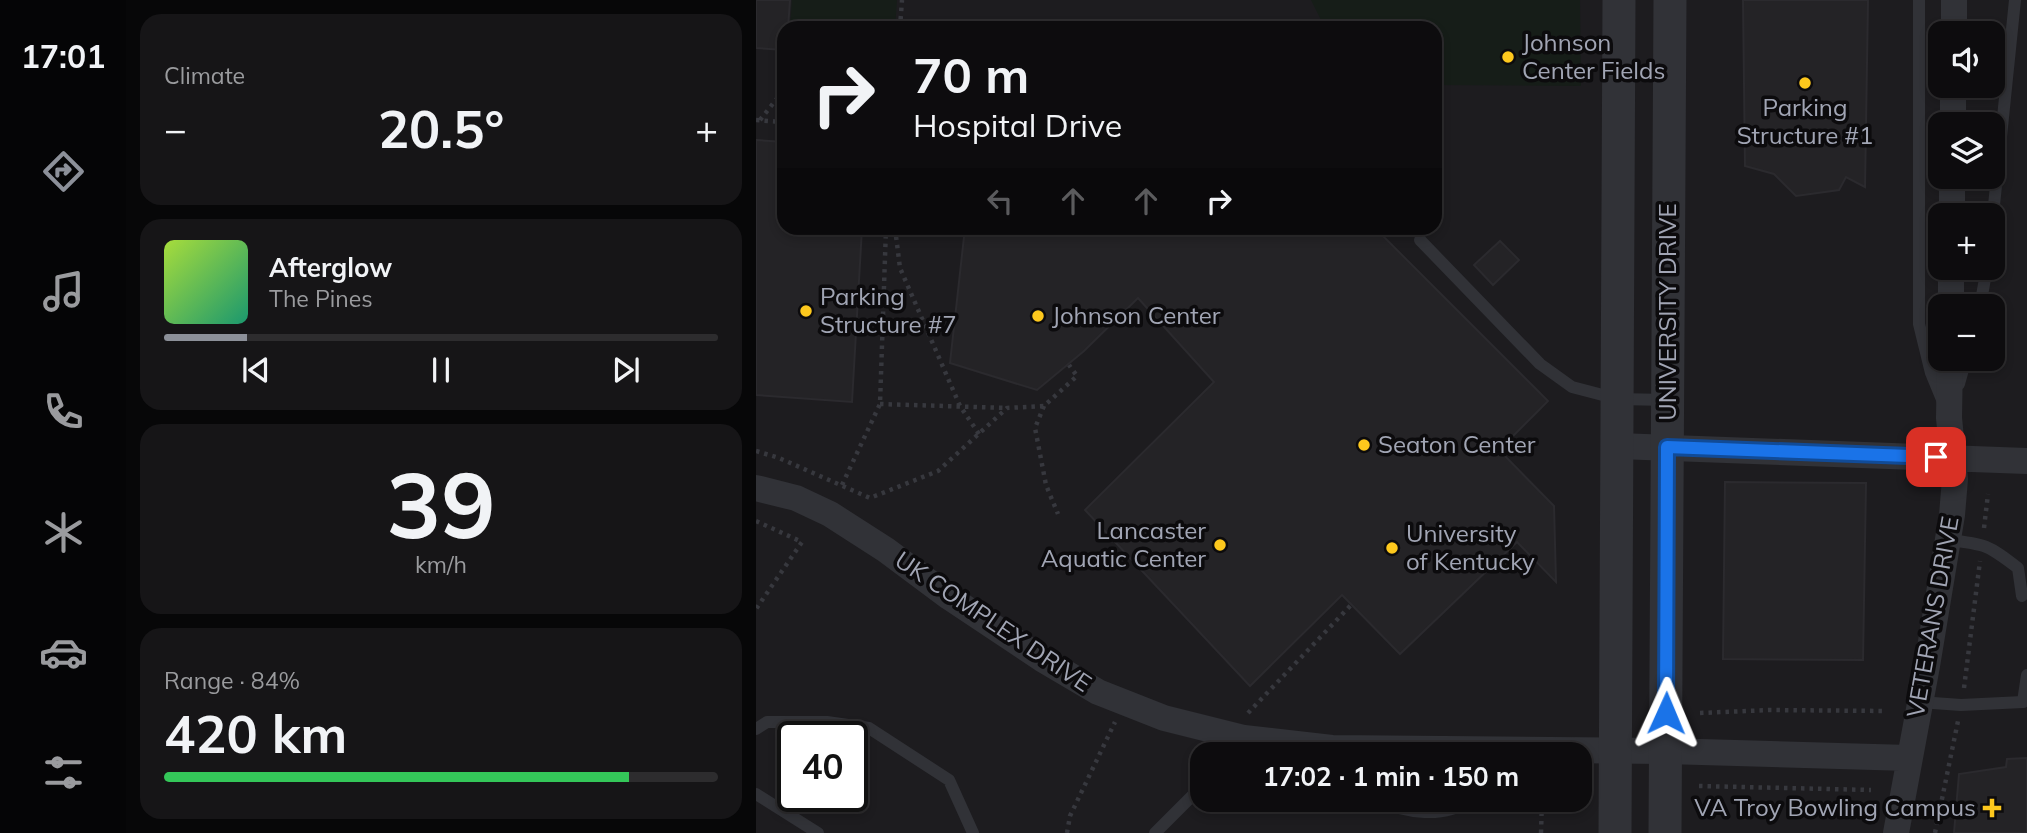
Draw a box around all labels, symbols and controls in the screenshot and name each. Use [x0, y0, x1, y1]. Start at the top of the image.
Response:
map controls [1928, 21, 2005, 371]
button: sound [1928, 21, 2005, 98]
place label: Johnson Center Fields [1522, 27, 1665, 85]
text: 17:01 [21, 36, 105, 76]
text: 70 m [913, 44, 1029, 105]
icon: right [798, 49, 889, 140]
marker: Johnson Center Fields [1500, 49, 1516, 65]
text: Climate [164, 61, 245, 90]
marker: Parking Structure #1 [1797, 75, 1813, 91]
place label: Parking Structure #1 [1737, 92, 1873, 150]
text: 20.5° [378, 96, 504, 161]
text: − [164, 105, 187, 153]
text: + [695, 105, 718, 153]
text: Hospital Drive [913, 105, 1122, 145]
button: layers [1928, 112, 2005, 189]
icon: directions [39, 147, 88, 196]
icon: left [981, 182, 1019, 220]
icon: ahead [1054, 182, 1092, 220]
icon: ahead [1127, 182, 1165, 220]
icon: right [1200, 182, 1238, 220]
street label: UNIVERSITY DRIVE [1652, 203, 1682, 421]
button: + [1928, 203, 2005, 280]
text: Afterglow [269, 251, 392, 284]
icon: music [39, 267, 88, 316]
place label: Parking Structure #7 [820, 281, 957, 339]
text: The Pines [269, 284, 373, 313]
button: − [1928, 294, 2005, 371]
place label: Johnson Center [1052, 300, 1221, 330]
marker: Parking Structure #7 [798, 303, 814, 319]
marker: Johnson Center [1030, 308, 1046, 324]
icon: previous [237, 351, 275, 389]
icon: pause [422, 351, 460, 389]
icon: next [607, 351, 645, 389]
icon: phone [39, 387, 88, 436]
pin [1906, 427, 1966, 487]
place label: Seaton Center [1378, 429, 1536, 459]
marker: Seaton Center [1356, 437, 1372, 453]
icon: arrive [1917, 438, 1955, 476]
text: 39 [386, 447, 496, 561]
icon: climate [39, 508, 88, 557]
street label: VETERANS DRIVE [1900, 514, 1964, 720]
place label: Lancaster Aquatic Center [1041, 515, 1206, 573]
place label: University of Kentucky [1406, 518, 1535, 576]
marker: Lancaster Aquatic Center [1212, 537, 1228, 553]
marker: University of Kentucky [1384, 540, 1400, 556]
street label: UK COMPLEX DRIVE [890, 544, 1097, 698]
text: km/h [415, 550, 467, 579]
icon: car [39, 628, 88, 677]
text: Range · 84% [164, 666, 300, 695]
position arrow [1629, 676, 1703, 750]
text: 420 km [164, 701, 347, 766]
speed limit sign: 40 [777, 721, 868, 812]
icon: filters [39, 748, 88, 797]
text: 17:02 · 1 min · 150 m [1263, 760, 1519, 793]
place label: VA Troy Bowling Campus [1694, 792, 1976, 822]
marker: VA Troy Bowling Campus [1982, 798, 2002, 818]

